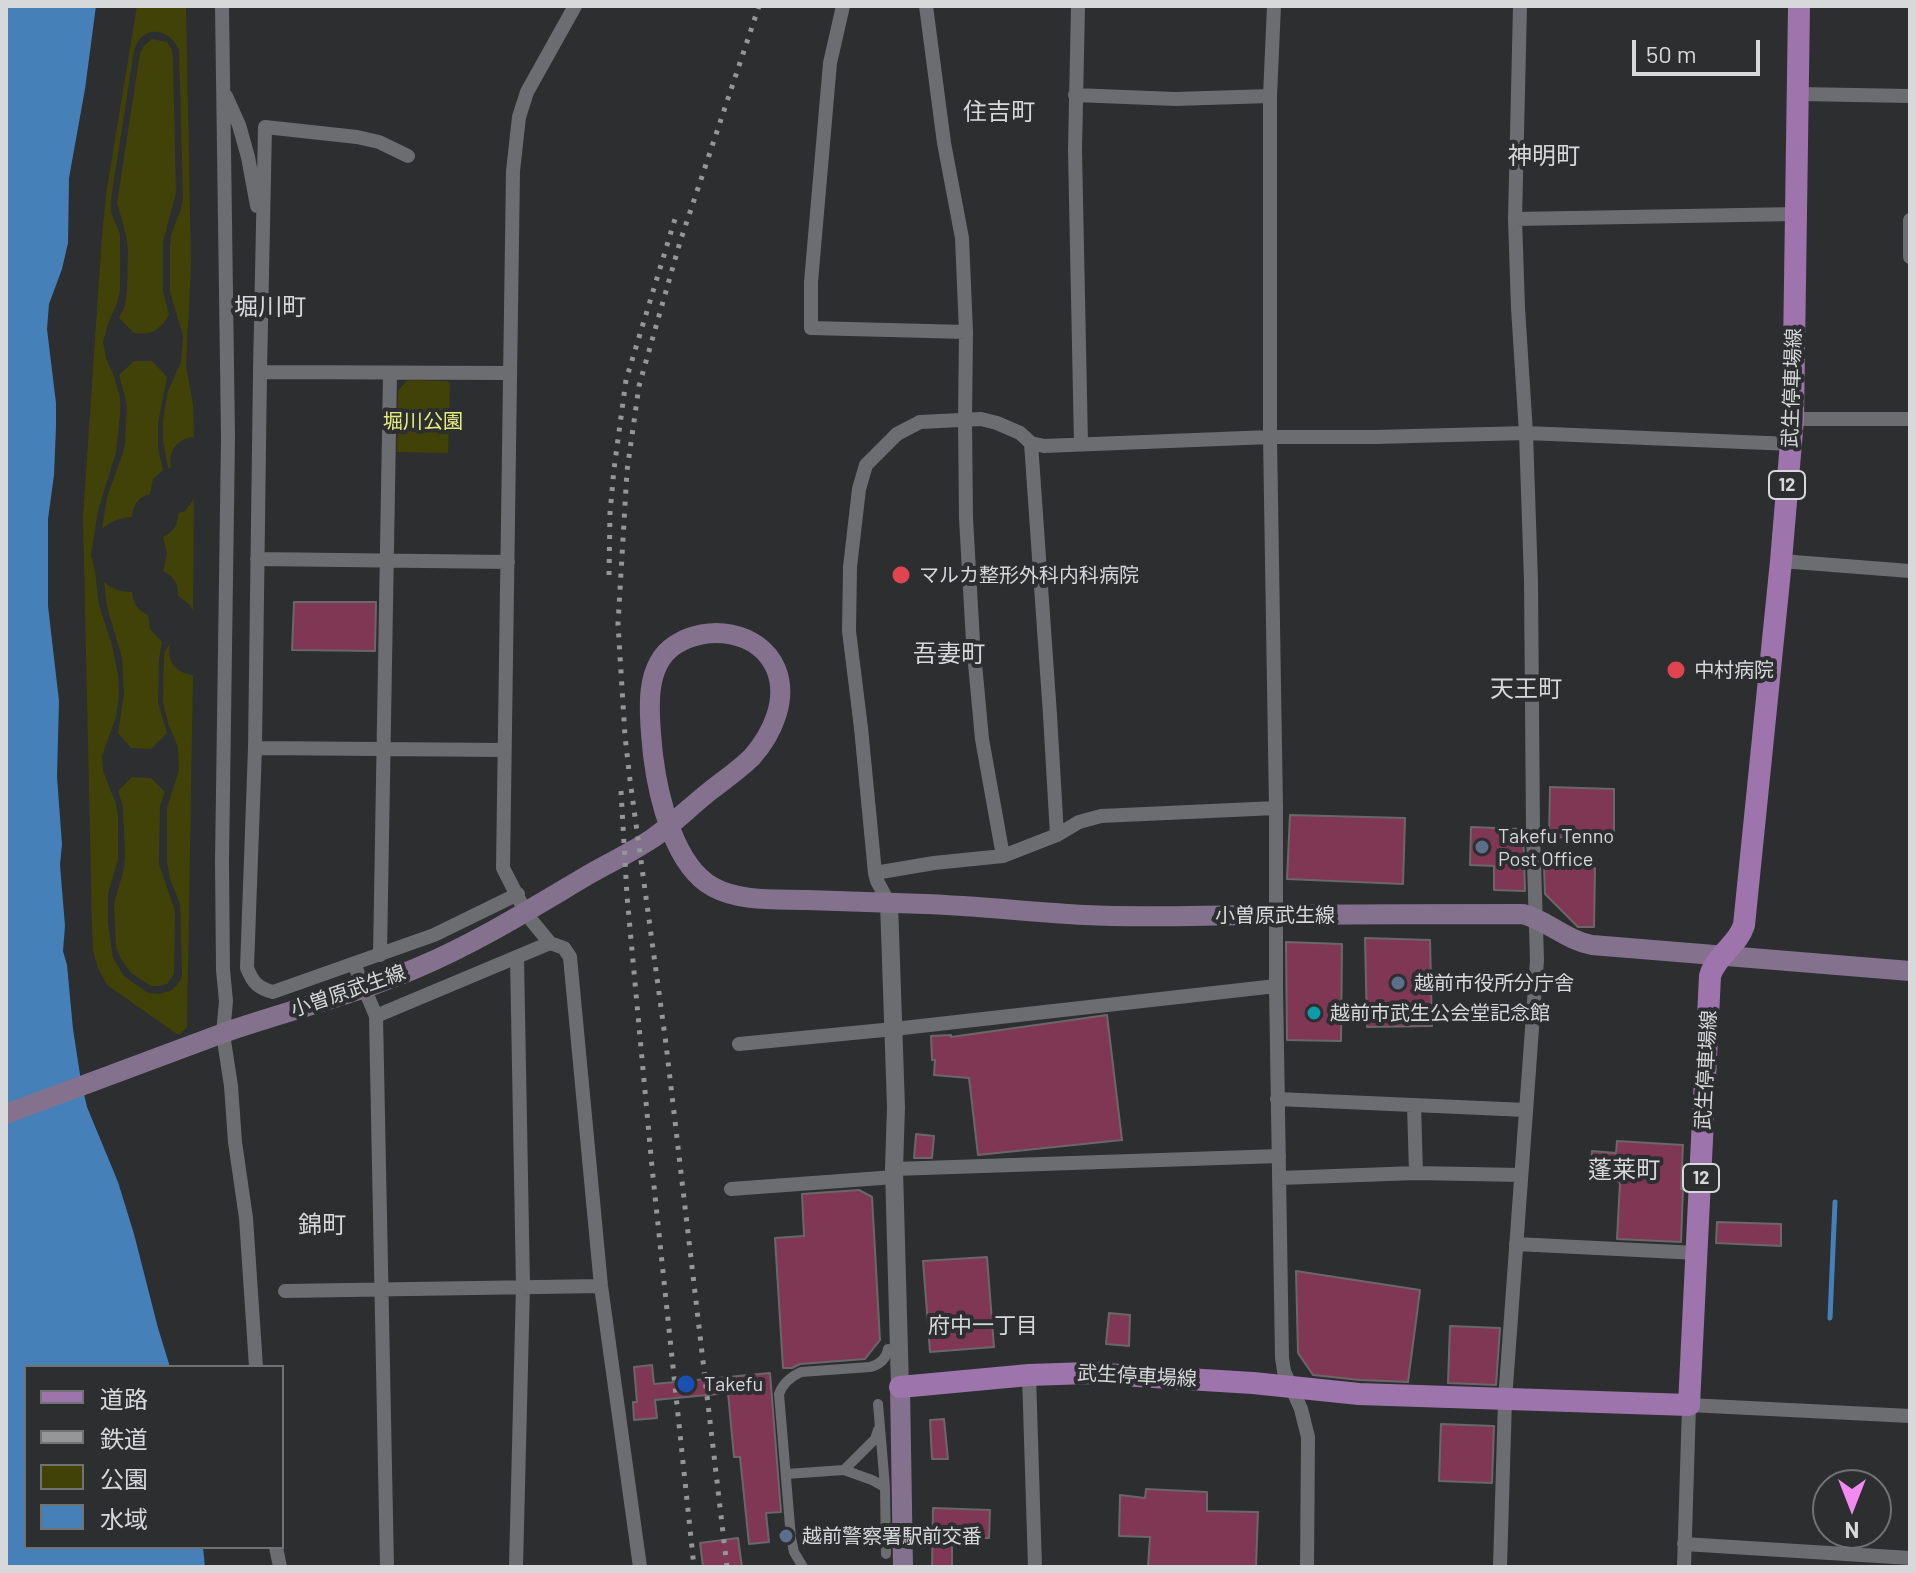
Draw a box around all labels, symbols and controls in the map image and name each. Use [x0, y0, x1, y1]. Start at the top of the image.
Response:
scale bar [1636, 24, 1764, 74]
text: 50 m [1646, 39, 1697, 68]
district label: 住吉町 [963, 98, 1035, 126]
district label: 神明町 [1508, 142, 1580, 170]
district label: 堀川町 [234, 293, 306, 321]
street label: 武生停車場線 [1778, 328, 1806, 448]
park label: 堀川公園 [383, 409, 463, 433]
road number: 12 [1769, 471, 1805, 499]
place label: マルカ整形外科内科病院 [919, 563, 1139, 587]
marker: マルカ整形外科内科病院 [890, 564, 912, 586]
district label: 吾妻町 [913, 640, 985, 668]
place label: 中村病院 [1694, 658, 1774, 682]
marker: 中村病院 [1665, 659, 1687, 681]
district label: 天王町 [1490, 675, 1562, 703]
place label: Takefu Tenno Post Office [1498, 824, 1614, 871]
marker: Takefu Tenno Post Office [1473, 838, 1491, 856]
street label: 小曽原武生線 [1215, 903, 1335, 927]
street label: 小曽原武生線 [287, 960, 409, 1022]
place label: 越前市役所分庁舎 [1414, 971, 1574, 995]
marker: 越前市役所分庁舎 [1389, 974, 1407, 992]
place label: 越前市武生公会堂記念館 [1330, 1001, 1550, 1025]
marker: 越前市武生公会堂記念館 [1305, 1004, 1323, 1022]
street label: 武生停車場線 [1691, 1009, 1721, 1131]
district label: 蓬莱町 [1588, 1156, 1660, 1184]
road number: 12 [1683, 1164, 1719, 1192]
district label: 錦町 [298, 1211, 346, 1239]
district label: 府中一丁目 [928, 1313, 1038, 1339]
street label: 武生停車場線 [1076, 1361, 1198, 1391]
legend [24, 1365, 284, 1549]
place label: Takefu [704, 1372, 763, 1396]
marker: Takefu [675, 1373, 697, 1395]
text: 道路 [100, 1384, 148, 1413]
text: 鉄道 [100, 1424, 148, 1453]
text: 公園 [100, 1464, 148, 1493]
north arrow [1812, 1469, 1892, 1549]
text: 水域 [100, 1504, 148, 1533]
text: N [1845, 1518, 1859, 1544]
place label: 越前警察署駅前交番 [802, 1524, 982, 1548]
marker: 越前警察署駅前交番 [777, 1527, 795, 1545]

